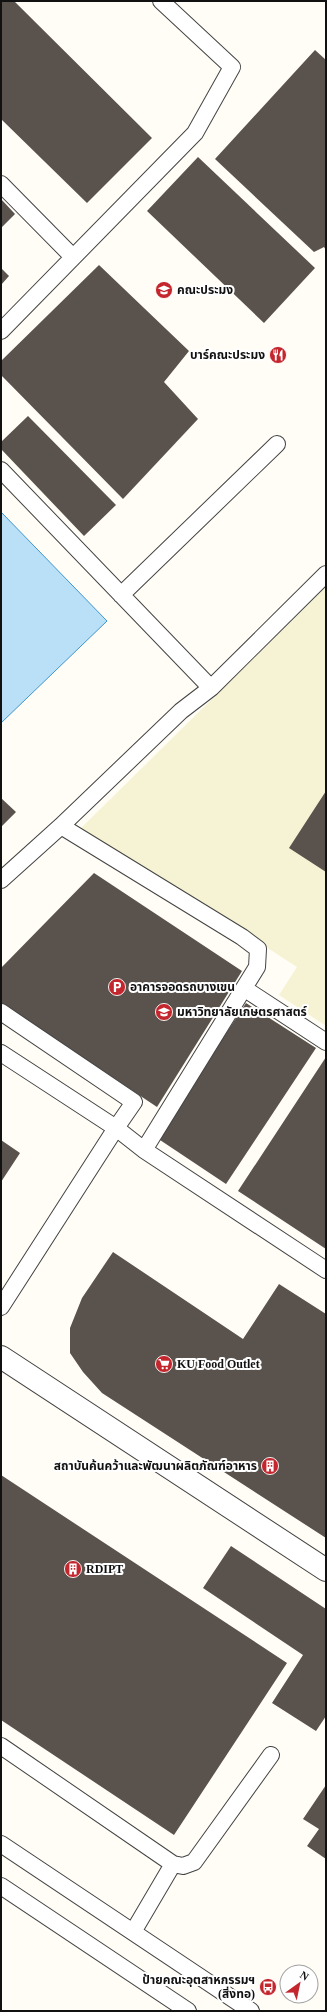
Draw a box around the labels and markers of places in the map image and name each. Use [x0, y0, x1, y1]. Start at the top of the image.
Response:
school or university icon: คณะประมง [154, 280, 174, 300]
place label: คณะประมง [177, 283, 233, 297]
restaurant icon: บาร์คณะประมง [268, 345, 288, 365]
place label: บาร์คณะประมง [190, 348, 265, 362]
parking icon: อาคารจอดรถบางเขน [107, 977, 127, 997]
place label: อาคารจอดรถบางเขน [130, 980, 235, 994]
school or university icon: มหาวิทยาลัยเกษตรศาสตร์ [154, 1002, 174, 1022]
place label: มหาวิทยาลัยเกษตรศาสตร์ [177, 1005, 307, 1019]
supermarket icon: KU Food Outlet [154, 1354, 174, 1374]
place label: KU Food Outlet [177, 1357, 260, 1371]
building icon: สถาบันค้นคว้าและพัฒนาผลิตภัณฑ์อาหาร [260, 1456, 280, 1476]
place label: สถาบันค้นคว้าและพัฒนาผลิตภัณฑ์อาหาร [54, 1459, 257, 1473]
building icon: RDIPT [63, 1559, 83, 1579]
place label: RDIPT [86, 1562, 123, 1576]
place label: ป้ายคณะอุตสาหกรรมฯ (สิ่งทอ) [142, 1973, 255, 2001]
bus stop icon: ป้ายคณะอุตสาหกรรมฯ (สิ่งทอ) [258, 1977, 278, 1997]

